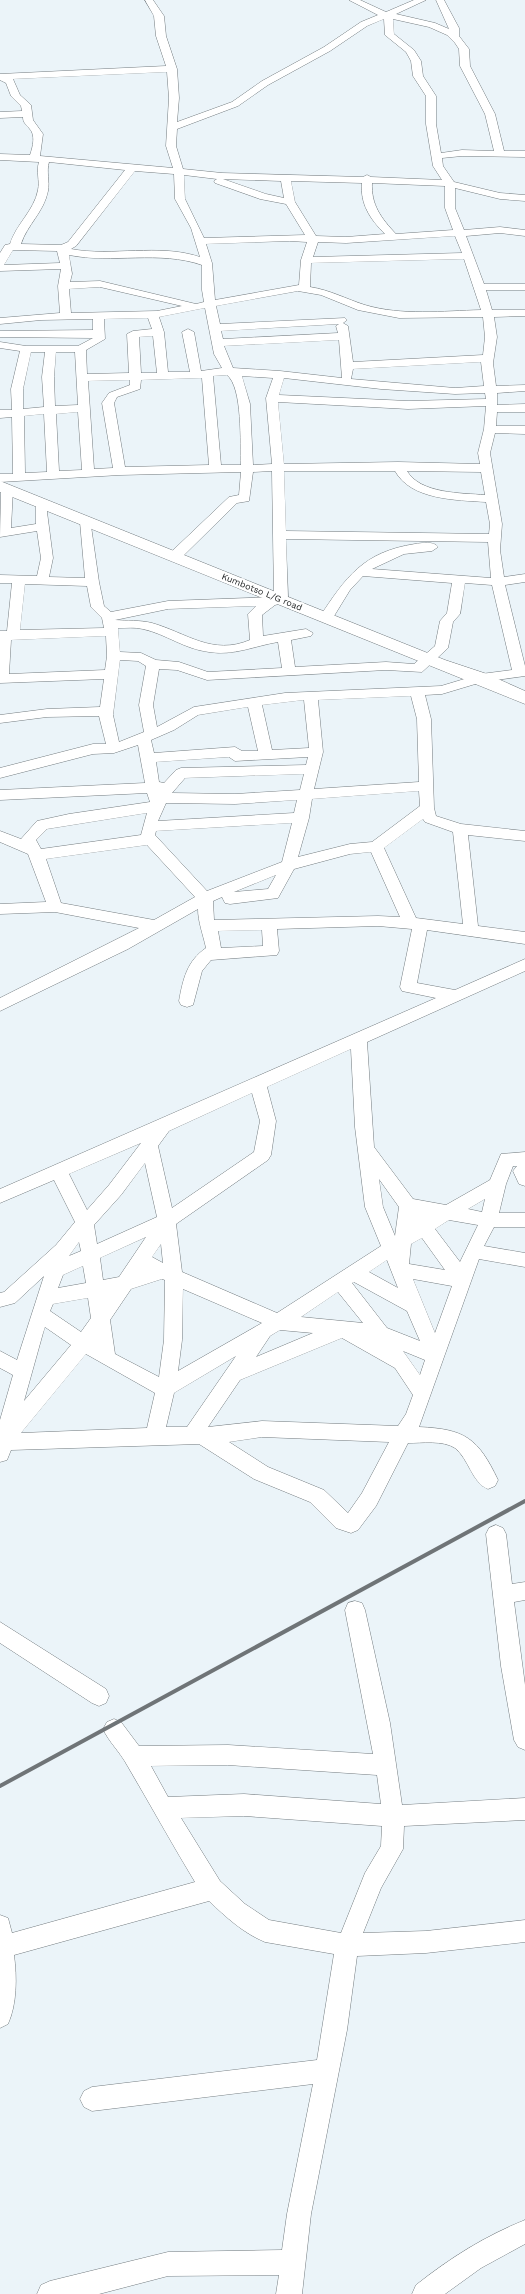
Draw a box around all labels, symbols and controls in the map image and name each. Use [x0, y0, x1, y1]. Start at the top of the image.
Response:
street label: Kumbotso L/G road [220, 571, 304, 613]

